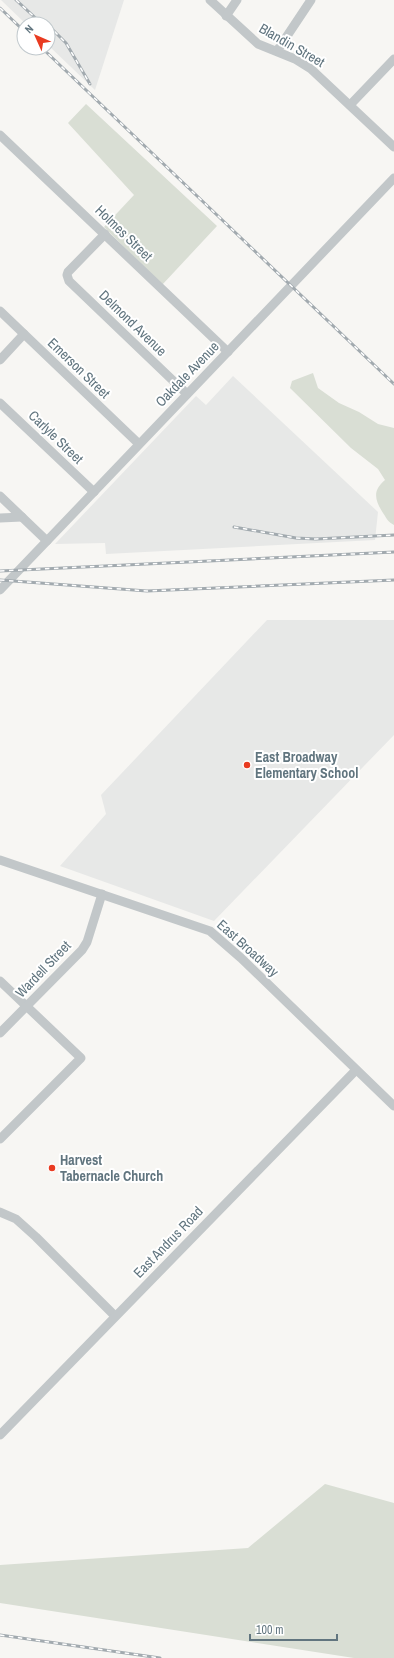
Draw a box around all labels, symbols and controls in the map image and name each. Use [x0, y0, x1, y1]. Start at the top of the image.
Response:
north arrow [16, 16, 56, 56]
street label: Blandin Street [256, 19, 328, 71]
text: N [22, 22, 36, 36]
street label: Holmes Street [92, 201, 156, 265]
street label: Delmond Avenue [95, 286, 171, 360]
street label: Emerson Street [44, 334, 114, 402]
street label: Oakdale Avenue [151, 338, 223, 410]
street label: Carlyle Street [25, 406, 87, 468]
place label: East Broadway Elementary School [255, 748, 358, 782]
marker: East Broadway Elementary School [242, 760, 252, 770]
street label: East Broadway [213, 915, 283, 981]
street label: Wardell Street [11, 937, 75, 1001]
place label: Harvest Tabernacle Church [60, 1151, 163, 1185]
marker: Harvest Tabernacle Church [47, 1163, 57, 1173]
street label: East Andrus Road [129, 1202, 207, 1282]
scale bar [250, 1616, 337, 1642]
text: 100 m [256, 1622, 283, 1638]

